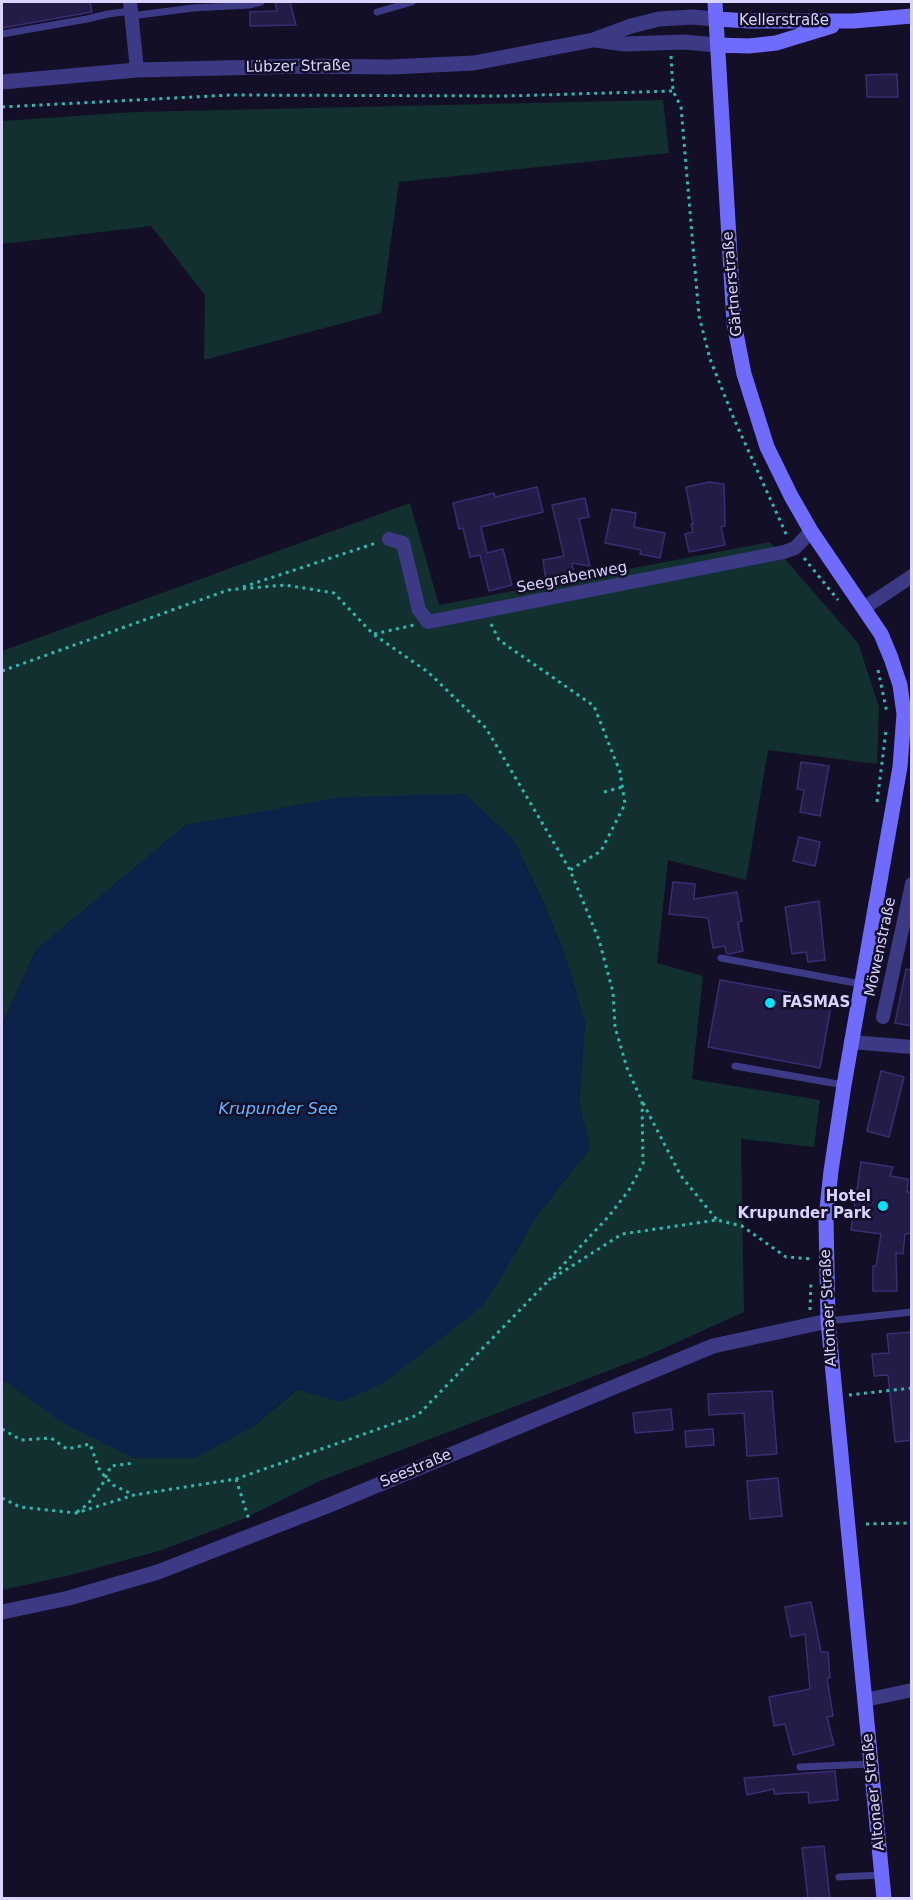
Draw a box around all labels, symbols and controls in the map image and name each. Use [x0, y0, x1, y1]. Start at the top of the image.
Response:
street label: Kellerstraße [739, 12, 829, 30]
street label: Lübzer Straße [246, 57, 350, 77]
street label: Gärtnerstraße [719, 231, 747, 337]
street label: Seegrabenweg [515, 558, 629, 598]
street label: Möwenstraße [862, 896, 900, 998]
place label: FASMAS [782, 994, 850, 1012]
marker: FASMAS [763, 996, 777, 1010]
water label: Krupunder See [218, 1100, 338, 1120]
place label: Hotel Krupunder Park [738, 1188, 871, 1223]
marker: Hotel Krupunder Park [876, 1199, 890, 1213]
street label: Altonaer Straße [817, 1249, 841, 1367]
street label: Seestraße [378, 1446, 454, 1492]
street label: Altonaer Straße [859, 1732, 889, 1852]

